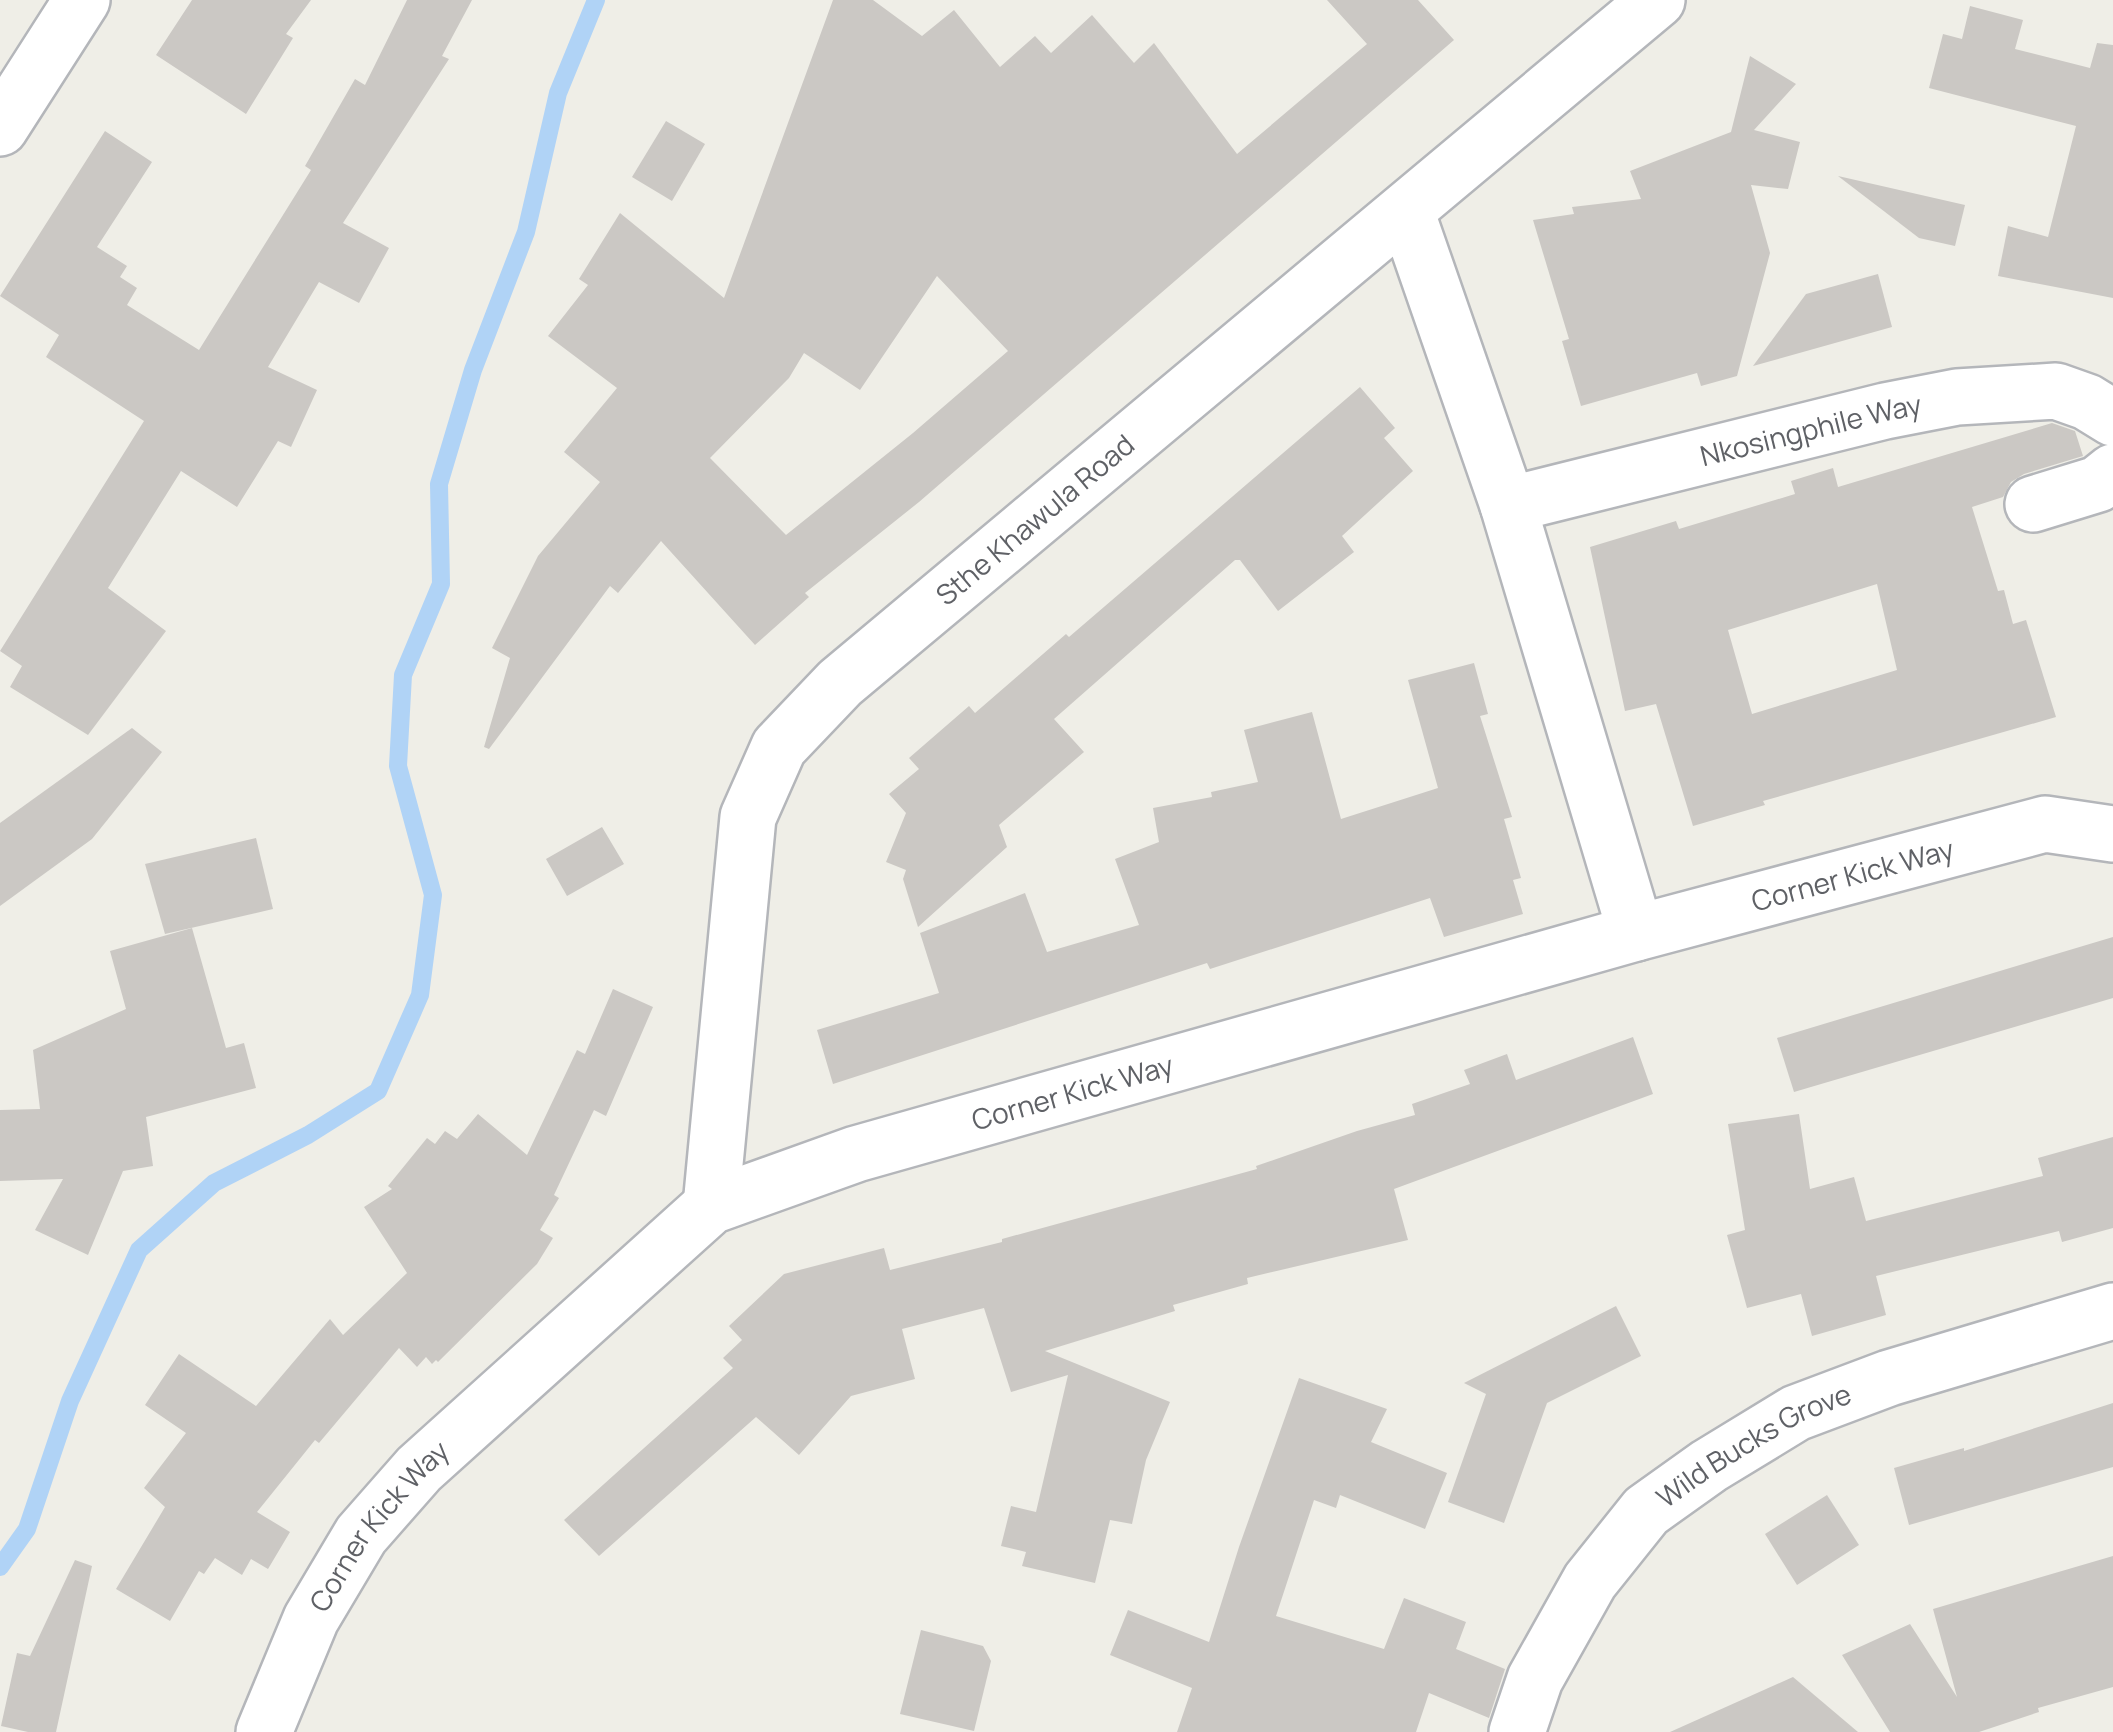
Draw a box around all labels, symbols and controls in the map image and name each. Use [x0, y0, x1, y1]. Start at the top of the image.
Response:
street label: Nkosingphile Way [1696, 384, 1925, 474]
street label: Sthe Khawula Road [927, 425, 1142, 613]
street label: Corner Kick Way [1747, 829, 1958, 919]
street label: Corner Kick Way [967, 1045, 1178, 1138]
street label: Wild Bucks Grove [1648, 1374, 1856, 1516]
street label: Corner Kick Way [300, 1431, 456, 1618]

